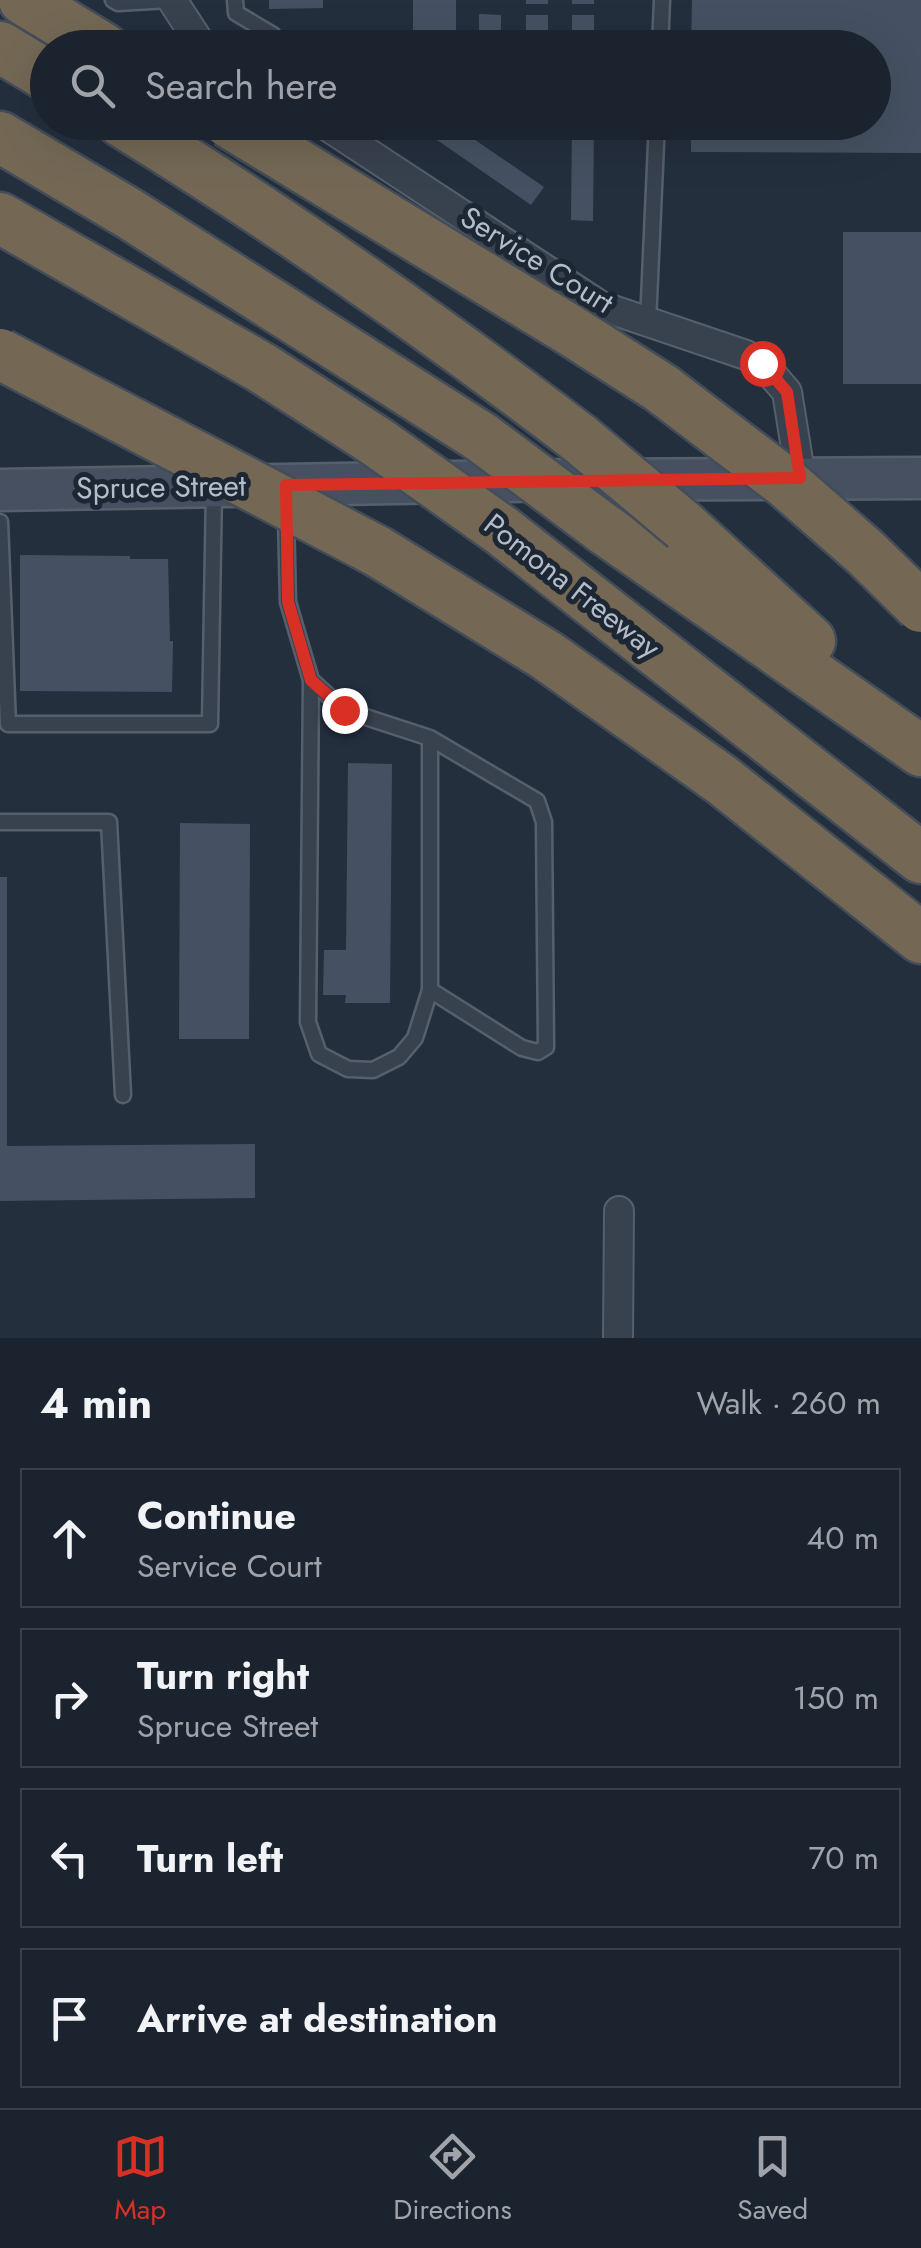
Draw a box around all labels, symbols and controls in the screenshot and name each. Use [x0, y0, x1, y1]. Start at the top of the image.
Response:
search box [30, 30, 891, 140]
icon: search [65, 58, 120, 113]
text: Search here [145, 58, 337, 113]
street label: Service Court [452, 195, 623, 324]
route start [740, 341, 786, 387]
street label: Spruce Street [76, 464, 247, 509]
street label: Pomona Freeway [475, 503, 670, 669]
route end [322, 688, 368, 734]
text: 4 min [40, 1373, 152, 1434]
text: Walk · 260 m [696, 1380, 881, 1426]
text: Continue [137, 1488, 296, 1543]
icon: ahead [42, 1511, 97, 1566]
text: 40 m [807, 1515, 879, 1561]
text: Service Court [137, 1543, 322, 1589]
text: Turn right [137, 1648, 309, 1703]
icon: right [42, 1671, 97, 1726]
text: 150 m [793, 1675, 879, 1721]
text: Spruce Street [137, 1703, 318, 1749]
icon: left [42, 1831, 97, 1886]
text: Turn left [137, 1831, 283, 1886]
text: 70 m [808, 1835, 879, 1881]
icon: arrive [42, 1991, 97, 2046]
text: Arrive at destination [137, 1991, 498, 2046]
tab: Map [113, 2129, 168, 2230]
tab: Directions [393, 2129, 512, 2230]
tab: Saved [737, 2129, 808, 2230]

